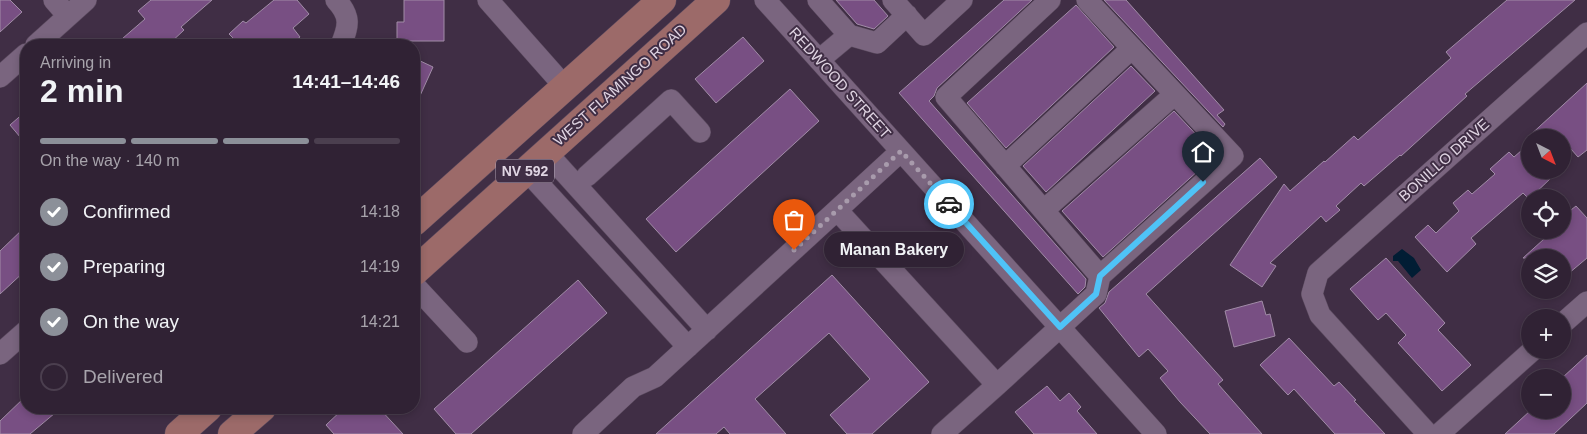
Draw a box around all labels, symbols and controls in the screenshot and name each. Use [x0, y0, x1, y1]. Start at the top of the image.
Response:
street label: WEST FLAMINGO ROAD [550, 20, 690, 149]
street label: REDWOOD STREET [786, 24, 895, 142]
text: Arriving in [40, 54, 111, 71]
text: 14:41–14:46 [292, 71, 400, 92]
text: 2 min [40, 73, 124, 109]
street label: BONILLO DRIVE [1395, 115, 1492, 204]
north arrow [1521, 129, 1571, 179]
map controls [1521, 129, 1571, 419]
pin [1182, 131, 1224, 182]
icon: home [1189, 138, 1217, 166]
text: On the way · 140 m [40, 152, 180, 169]
road number: NV 592 [496, 160, 554, 182]
courier [924, 179, 974, 229]
button: locate [1521, 189, 1571, 239]
icon: car [935, 190, 963, 218]
icon: check [40, 198, 68, 226]
pin [773, 199, 815, 250]
text: Confirmed [83, 201, 171, 222]
text: 14:18 [360, 203, 400, 220]
icon: bag [780, 206, 808, 234]
callout: Manan Bakery [824, 232, 964, 268]
text: Manan Bakery [840, 241, 948, 258]
button: layers [1521, 249, 1571, 299]
icon: check [40, 253, 68, 281]
text: Preparing [83, 256, 165, 277]
text: 14:19 [360, 258, 400, 275]
icon: check [40, 308, 68, 336]
button: + [1521, 309, 1571, 359]
text: On the way [83, 311, 179, 332]
text: 14:21 [360, 313, 400, 330]
text: Delivered [83, 366, 163, 387]
button: − [1521, 369, 1571, 419]

